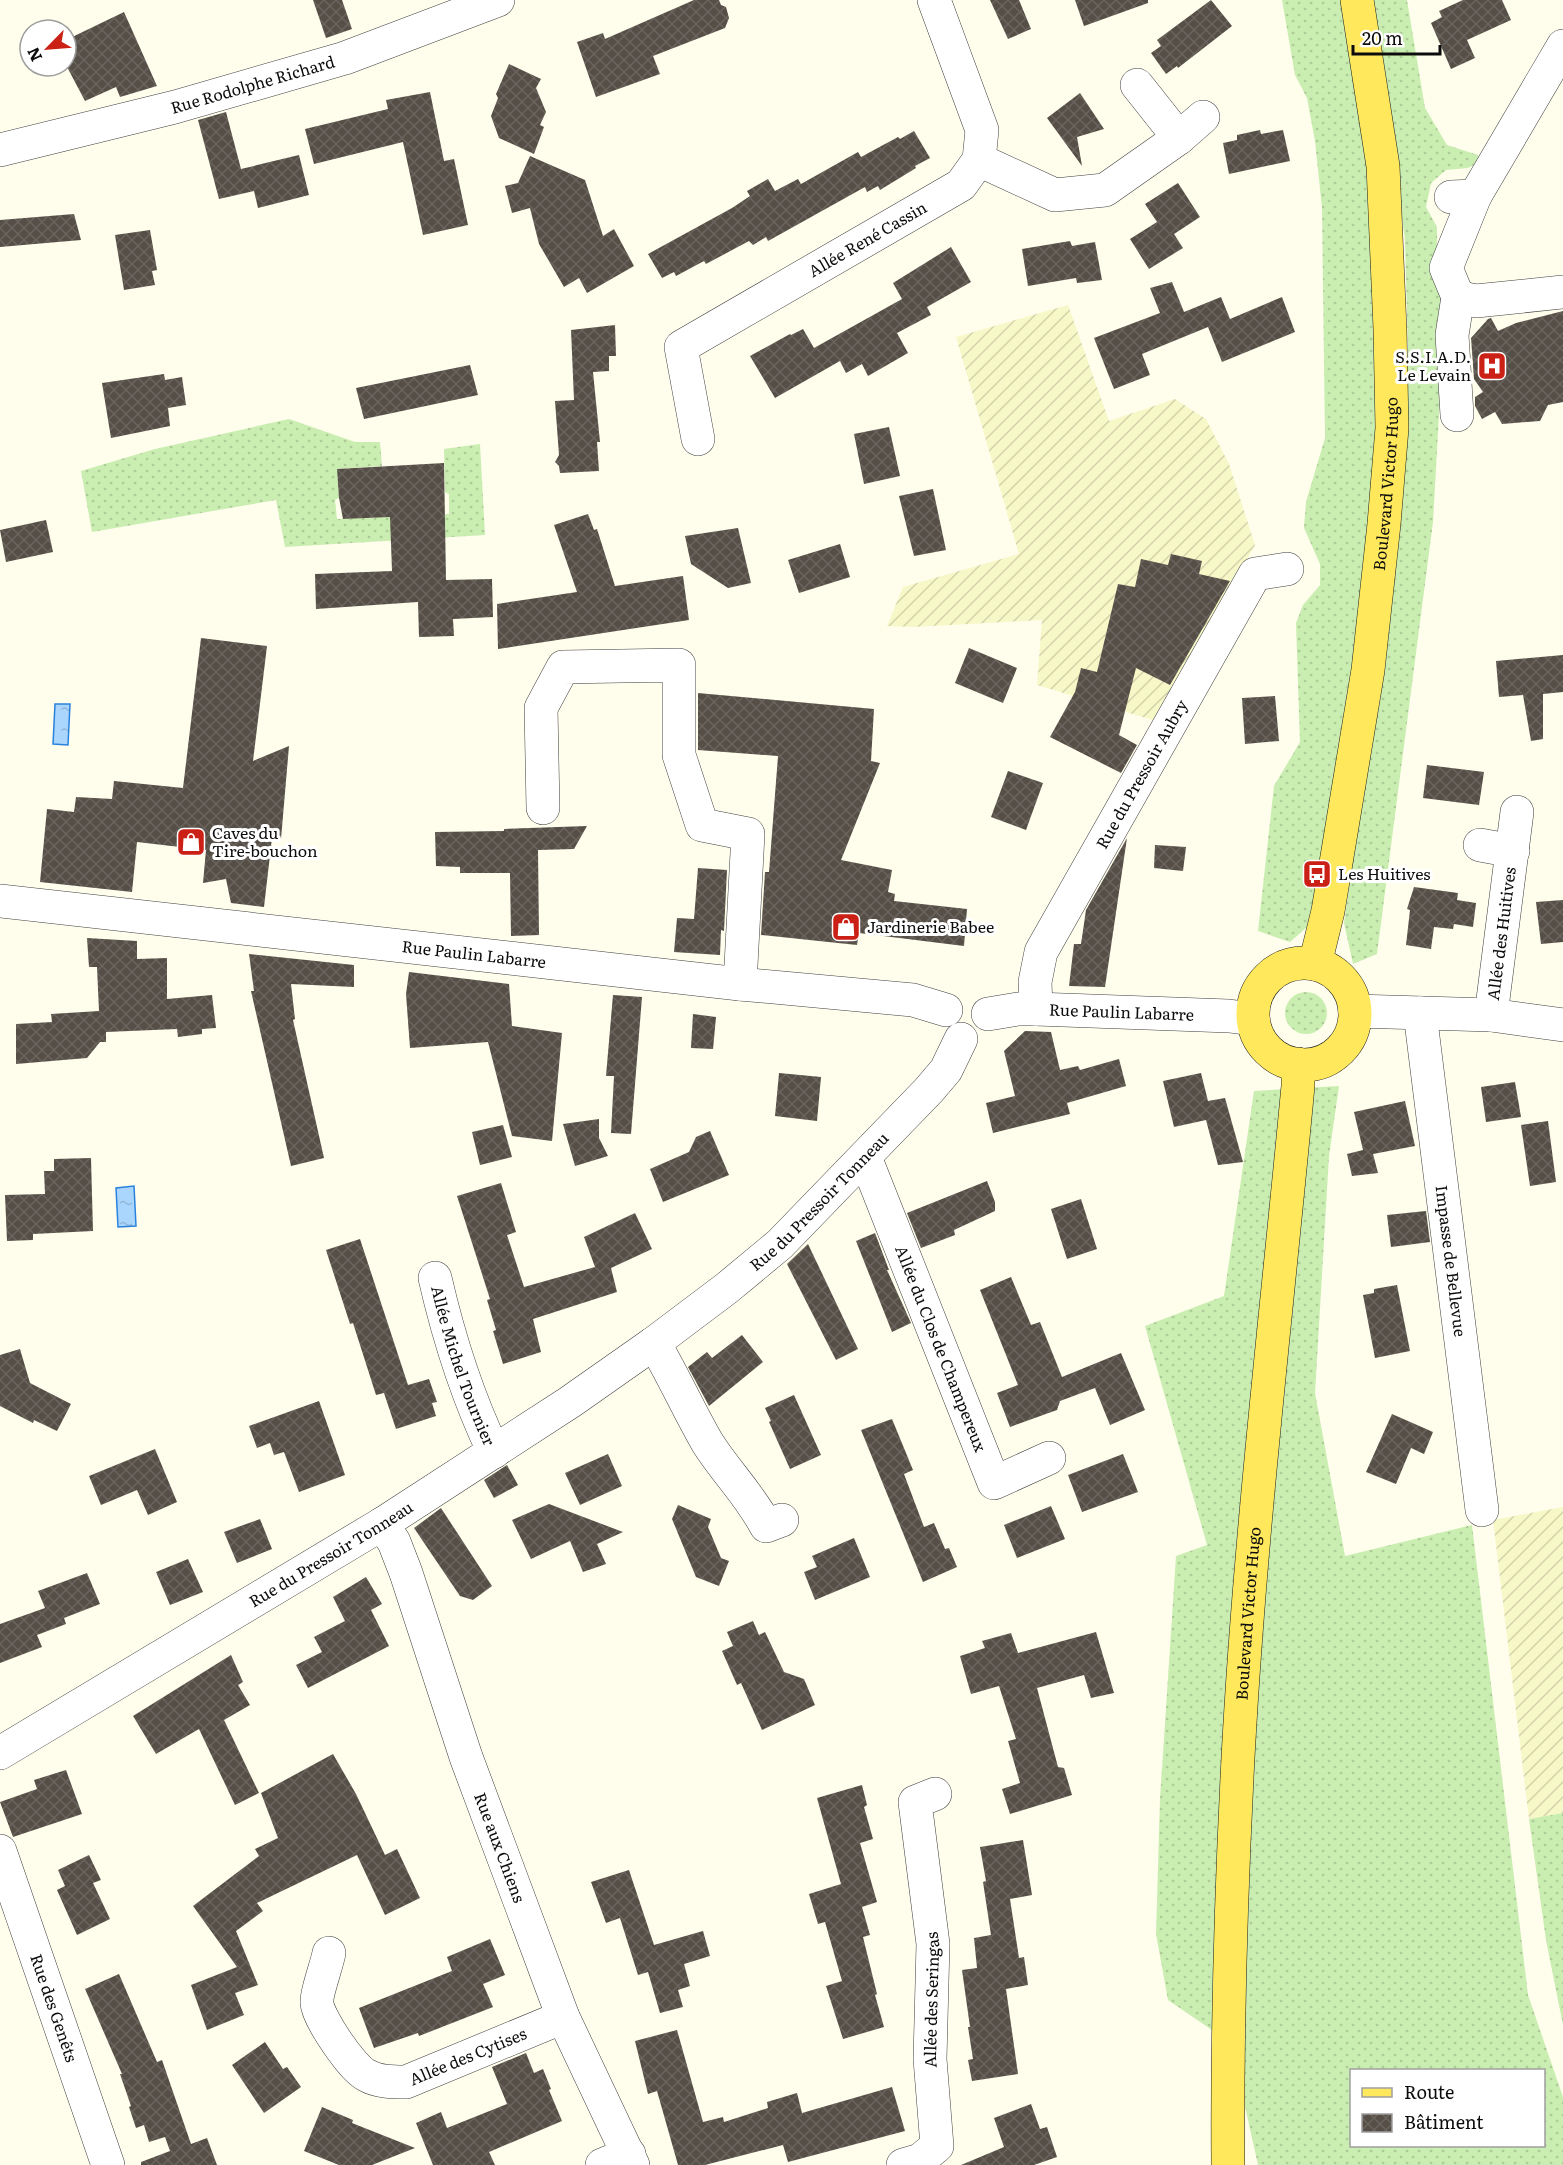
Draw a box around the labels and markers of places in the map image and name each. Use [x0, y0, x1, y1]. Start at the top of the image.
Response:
place label: S.S.I.A.D. Le Levain [1395, 344, 1471, 386]
hospital icon: S.S.I.A.D. Le Levain [1476, 350, 1508, 382]
place label: Caves du Tire-bouchon [212, 820, 318, 862]
shop icon: Caves du Tire-bouchon [175, 826, 207, 858]
bus stop icon: Les Huitives [1301, 858, 1333, 890]
place label: Les Huitives [1338, 861, 1430, 885]
shop icon: Jardinerie Babee [830, 911, 862, 943]
place label: Jardinerie Babee [867, 914, 994, 938]

